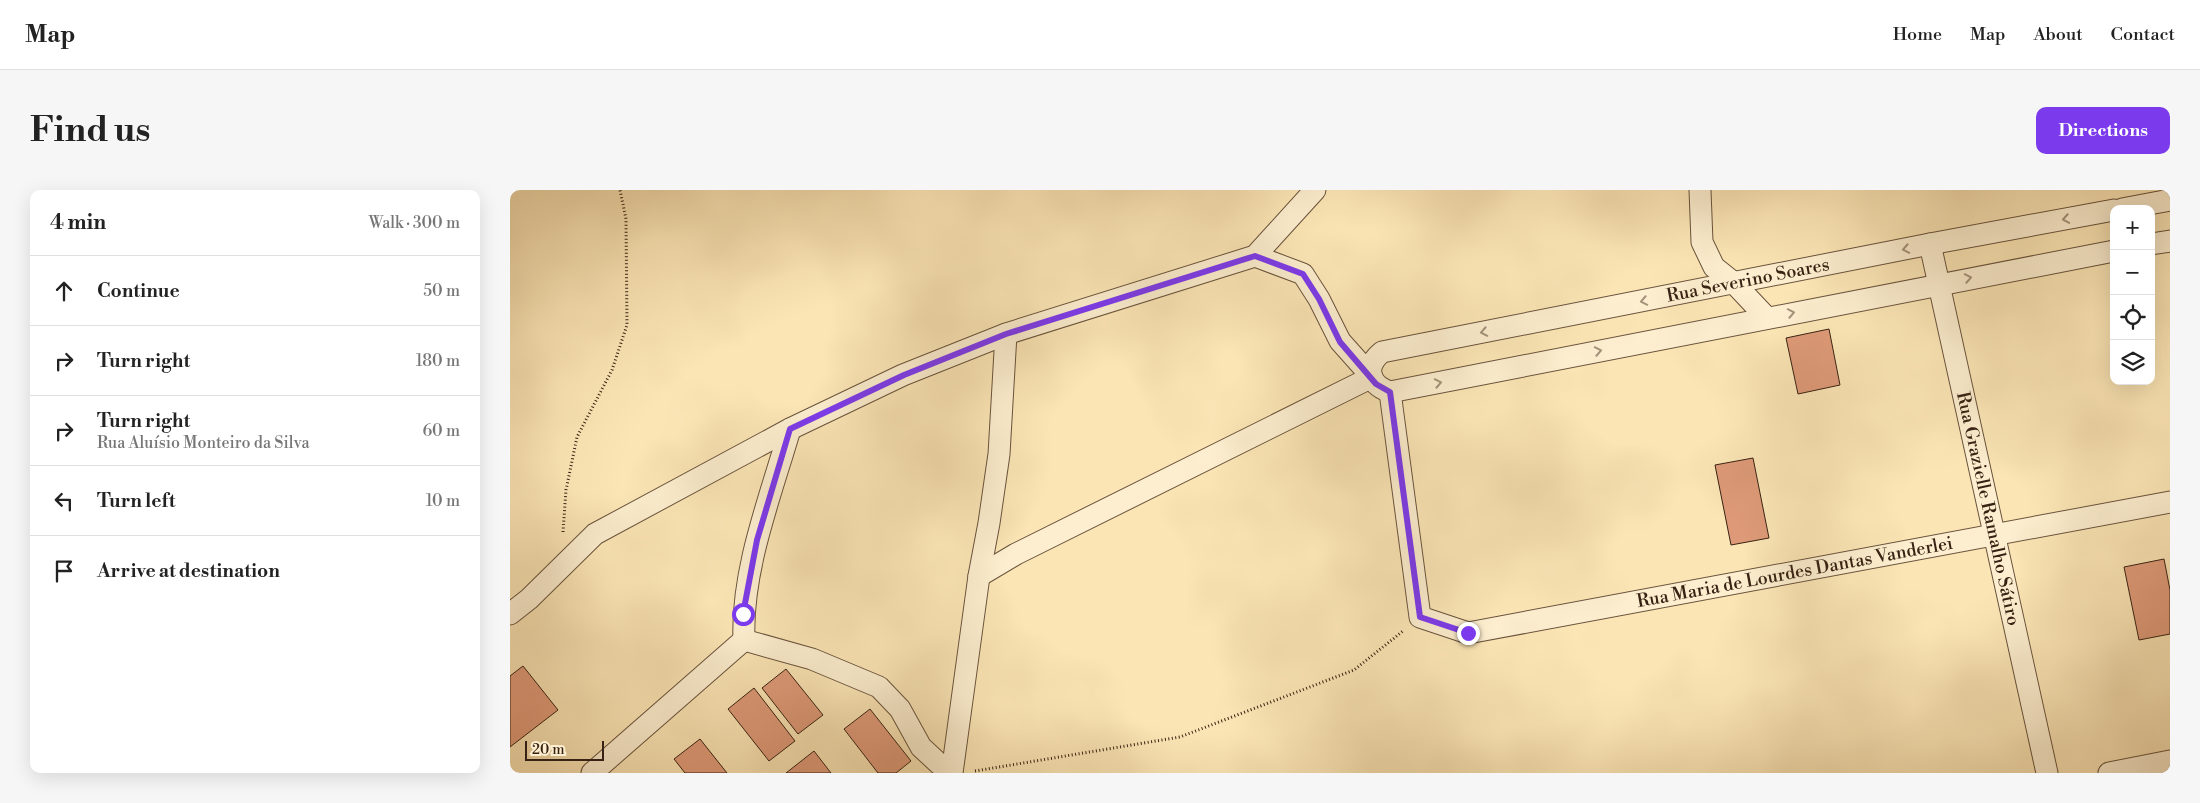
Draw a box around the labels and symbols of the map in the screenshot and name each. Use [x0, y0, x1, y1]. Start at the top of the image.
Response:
one-way arrow [2061, 213, 2070, 224]
one-way arrow [1902, 243, 1910, 253]
street label: Rua Severino Soares [1664, 253, 1831, 307]
one-way arrow [1964, 274, 1972, 284]
one-way arrow [1639, 295, 1648, 305]
one-way arrow [1787, 308, 1796, 319]
one-way arrow [1480, 326, 1489, 337]
one-way arrow [1593, 346, 1602, 357]
one-way arrow [1434, 378, 1443, 388]
street label: Rua Grazielle Ramalho Sátiro [1951, 389, 2026, 628]
street label: Rua Maria de Lourdes Dantas Vanderlei [1635, 531, 1955, 613]
route start [732, 603, 755, 626]
route end [1457, 622, 1480, 645]
scale bar [525, 738, 604, 761]

